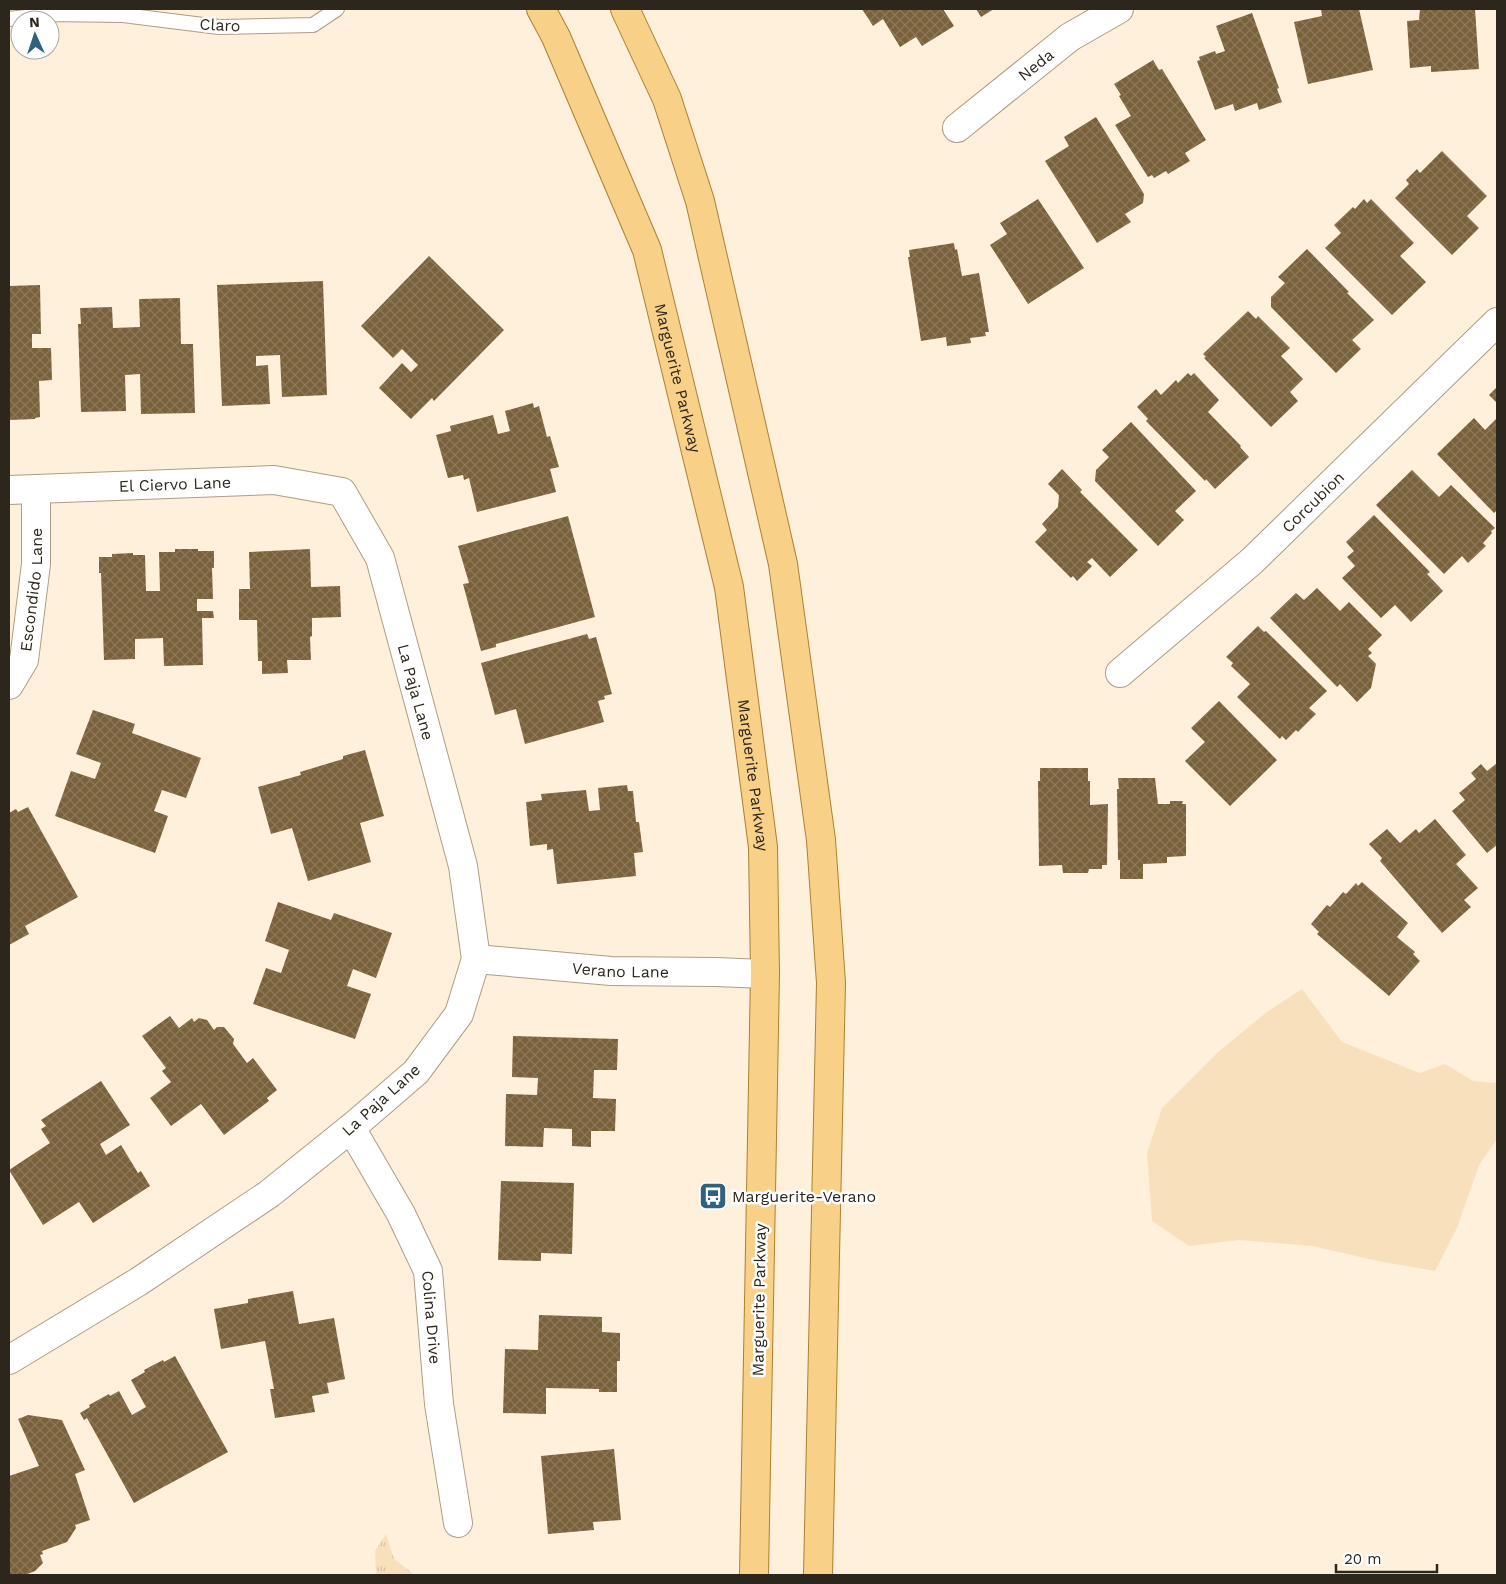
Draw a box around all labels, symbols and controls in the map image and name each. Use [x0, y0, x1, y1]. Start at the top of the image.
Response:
north arrow [10, 10, 60, 60]
text: N [29, 14, 40, 30]
street label: Claro [199, 14, 241, 36]
street label: Neda [1014, 45, 1057, 85]
street label: Marguerite Parkway [651, 301, 706, 455]
street label: Corcubion [1278, 467, 1348, 536]
street label: El Ciervo Lane [118, 472, 231, 495]
street label: Escondido Lane [16, 528, 45, 653]
street label: La Paja Lane [394, 642, 438, 742]
street label: Marguerite Parkway [734, 698, 773, 853]
street label: Verano Lane [571, 958, 669, 981]
street label: La Paja Lane [338, 1060, 424, 1140]
bus stop icon: Marguerite-Verano [698, 1181, 728, 1211]
place label: Marguerite-Verano [732, 1187, 876, 1206]
street label: Marguerite Parkway [748, 1223, 770, 1377]
street label: Colina Drive [419, 1270, 445, 1365]
scale bar [1336, 1542, 1437, 1574]
text: 20 m [1344, 1550, 1382, 1568]

